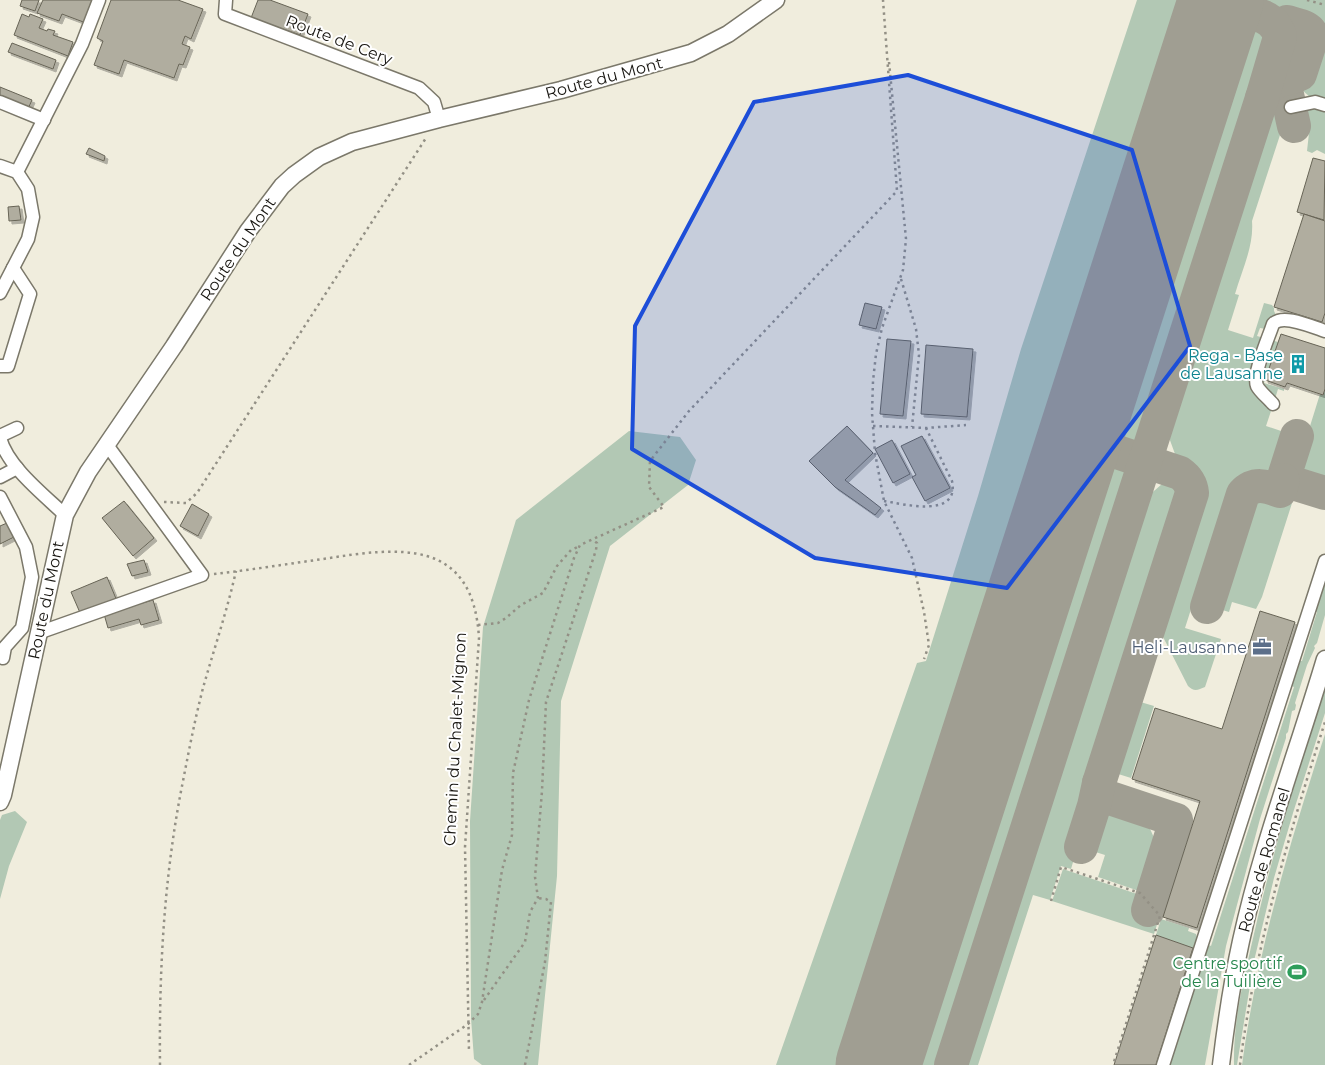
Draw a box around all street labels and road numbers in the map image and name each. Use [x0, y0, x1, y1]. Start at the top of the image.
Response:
street label: Route de Cery [283, 11, 395, 69]
street label: Route du Mont [543, 53, 665, 103]
street label: Route du Mont [196, 193, 280, 304]
street label: Route du Mont [24, 538, 68, 661]
street label: Chemin du Chalet-Mignon [440, 632, 470, 846]
street label: Route de Romanel [1234, 785, 1294, 935]

